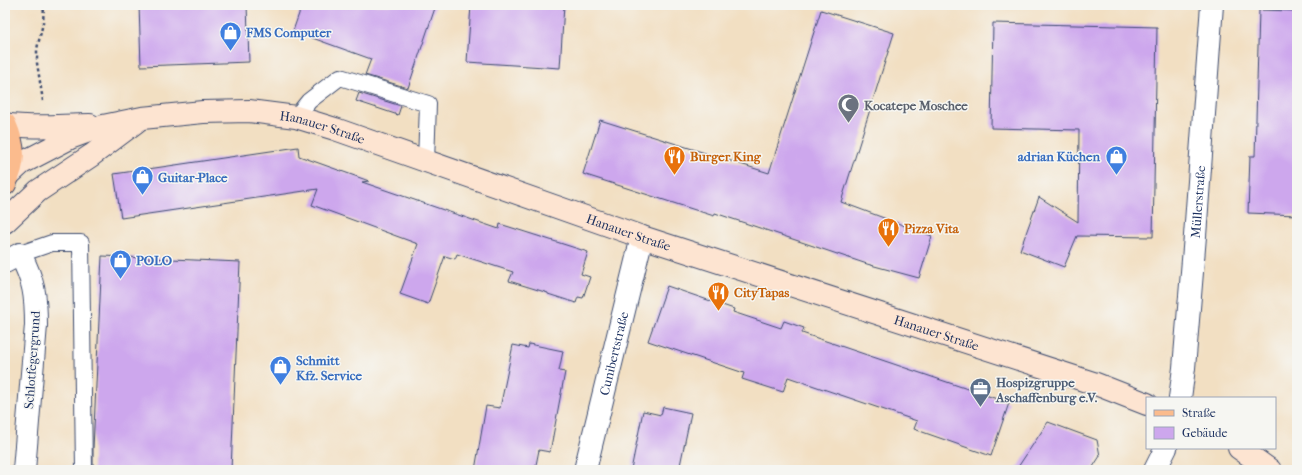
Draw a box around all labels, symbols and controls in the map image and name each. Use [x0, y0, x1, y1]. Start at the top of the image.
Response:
shop icon: FMS Computer [217, 19, 243, 52]
place label: FMS Computer [245, 25, 332, 41]
mosque icon: Kocatepe Moschee [836, 92, 862, 125]
place label: Kocatepe Moschee [864, 98, 968, 114]
street label: Hanauer Straße [279, 108, 368, 147]
restaurant icon: Burger King [662, 143, 688, 176]
shop icon: adrian Küchen [1103, 143, 1129, 176]
place label: Burger King [690, 149, 762, 165]
place label: adrian Küchen [1018, 149, 1100, 164]
shop icon: Guitar-Place [130, 164, 156, 197]
street label: Müllerstraße [1187, 164, 1208, 239]
place label: Guitar-Place [158, 170, 228, 185]
street label: Hanauer Straße [584, 211, 673, 254]
restaurant icon: Pizza Vita [875, 215, 901, 248]
place label: Pizza Vita [904, 221, 960, 236]
shop icon: POLO [107, 247, 133, 280]
place label: POLO [136, 253, 172, 268]
restaurant icon: CityTapas [706, 279, 732, 312]
place label: CityTapas [734, 285, 789, 301]
street label: Schlotfegergrund [21, 310, 43, 410]
street label: Cunibertstraße [596, 310, 631, 397]
street label: Hanauer Straße [892, 312, 982, 353]
place label: Schmitt Kfz. Service [296, 353, 362, 383]
shop icon: Schmitt Kfz. Service [268, 354, 294, 387]
place label: Hospizgruppe Aschaffenburg e.V. [995, 375, 1098, 406]
office icon: Hospizgruppe Aschaffenburg e.V. [967, 376, 993, 409]
legend [1146, 397, 1276, 449]
text: Straße [1182, 406, 1216, 420]
text: Gebäude [1182, 426, 1227, 440]

